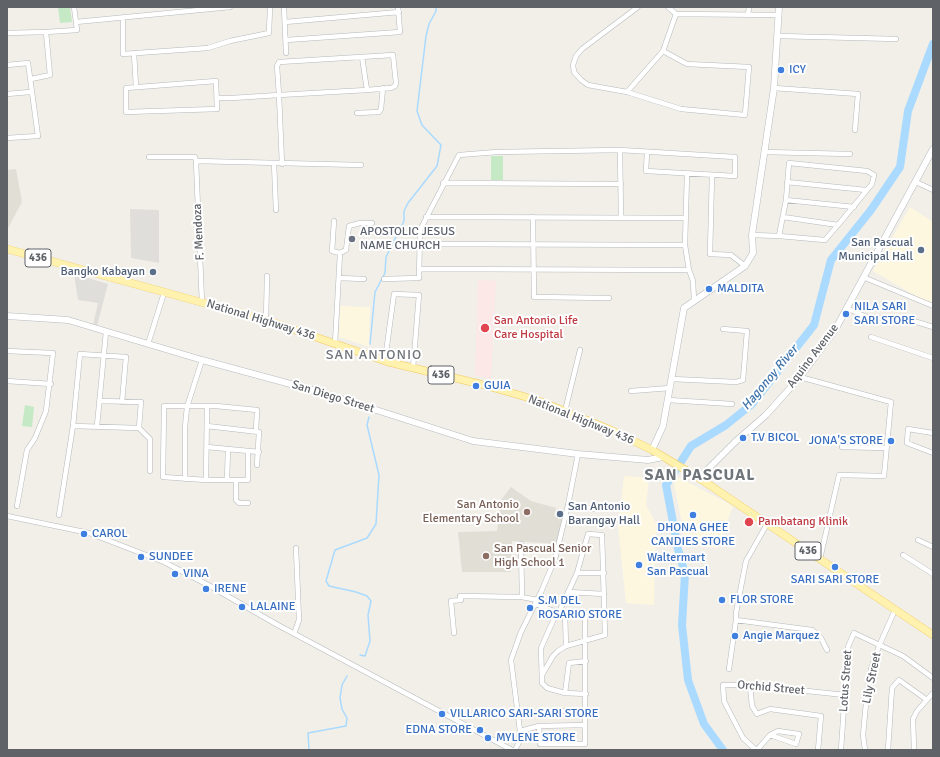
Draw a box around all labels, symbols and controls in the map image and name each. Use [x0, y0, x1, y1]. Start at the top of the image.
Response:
place label: ICY [789, 63, 806, 77]
marker: ICY [776, 65, 786, 75]
street label: F. Mendoza [190, 203, 208, 261]
place label: APOSTOLIC JESUS NAME CHURCH [360, 225, 455, 253]
marker: APOSTOLIC JESUS NAME CHURCH [347, 234, 357, 244]
place label: San Pascual Municipal Hall [838, 236, 913, 264]
marker: San Pascual Municipal Hall [916, 245, 926, 255]
road number: 436 [25, 249, 51, 267]
place label: Bangko Kabayan [61, 265, 145, 279]
marker: Bangko Kabayan [148, 267, 158, 277]
place label: MALDITA [717, 282, 764, 296]
marker: MALDITA [704, 284, 714, 294]
street label: National Highway 436 [205, 297, 317, 343]
place label: NILA SARI SARI STORE [854, 300, 915, 328]
marker: NILA SARI SARI STORE [841, 309, 851, 319]
place label: San Antonio Life Care Hospital [494, 314, 578, 342]
street label: Aquino Avenue [784, 321, 842, 391]
marker: San Antonio Life Care Hospital [479, 322, 491, 334]
water label: Hagonoy River [738, 342, 802, 414]
district label: SAN ANTONIO [326, 347, 422, 363]
road number: 436 [428, 366, 454, 384]
street label: San Diego Street [290, 378, 376, 416]
place label: GUIA [484, 379, 511, 393]
marker: GUIA [471, 381, 481, 391]
street label: National Highway 436 [526, 392, 636, 448]
place label: T.V BICOL [751, 431, 799, 445]
marker: T.V BICOL [738, 433, 748, 443]
place label: JONA'S STORE [809, 434, 883, 448]
marker: JONA'S STORE [886, 436, 896, 446]
district label: SAN PASCUAL [644, 466, 756, 486]
place label: San Antonio Elementary School [423, 498, 519, 526]
place label: San Antonio Barangay Hall [568, 500, 640, 528]
marker: San Antonio Elementary School [522, 507, 532, 517]
marker: San Antonio Barangay Hall [555, 509, 565, 519]
marker: DHONA GHEE CANDIES STORE [688, 510, 698, 520]
place label: Pambatang Klinik [758, 515, 848, 529]
marker: Pambatang Klinik [743, 516, 755, 528]
place label: DHONA GHEE CANDIES STORE [651, 521, 735, 549]
place label: CAROL [92, 527, 128, 541]
marker: CAROL [79, 529, 89, 539]
place label: San Pascual Senior High School 1 [494, 542, 591, 570]
road number: 436 [795, 542, 821, 560]
place label: SUNDEE [149, 550, 193, 564]
marker: San Pascual Senior High School 1 [481, 551, 491, 561]
place label: Waltermart San Pascual [647, 551, 709, 579]
marker: SUNDEE [136, 552, 146, 562]
marker: Waltermart San Pascual [634, 560, 644, 570]
marker: SARI SARI STORE [830, 562, 840, 572]
place label: VINA [183, 567, 209, 581]
marker: VINA [170, 569, 180, 579]
place label: SARI SARI STORE [791, 573, 879, 587]
place label: IRENE [214, 582, 246, 596]
marker: IRENE [201, 584, 211, 594]
place label: FLOR STORE [730, 593, 794, 607]
place label: S.M DEL ROSARIO STORE [538, 594, 622, 622]
marker: FLOR STORE [717, 595, 727, 605]
place label: LALAINE [250, 600, 295, 614]
marker: LALAINE [237, 602, 247, 612]
marker: S.M DEL ROSARIO STORE [525, 603, 535, 613]
place label: Angie Marquez [743, 629, 819, 643]
marker: Angie Marquez [730, 631, 740, 641]
street label: Lotus Street [837, 650, 855, 712]
street label: Lily Street [860, 651, 884, 705]
street label: Orchid Street [737, 678, 805, 698]
place label: VILLARICO SARI-SARI STORE [450, 707, 599, 721]
marker: VILLARICO SARI-SARI STORE [437, 709, 447, 719]
place label: EDNA STORE [405, 723, 472, 737]
marker: EDNA STORE [475, 725, 485, 735]
place label: MYLENE STORE [496, 731, 576, 745]
marker: MYLENE STORE [483, 733, 493, 743]

